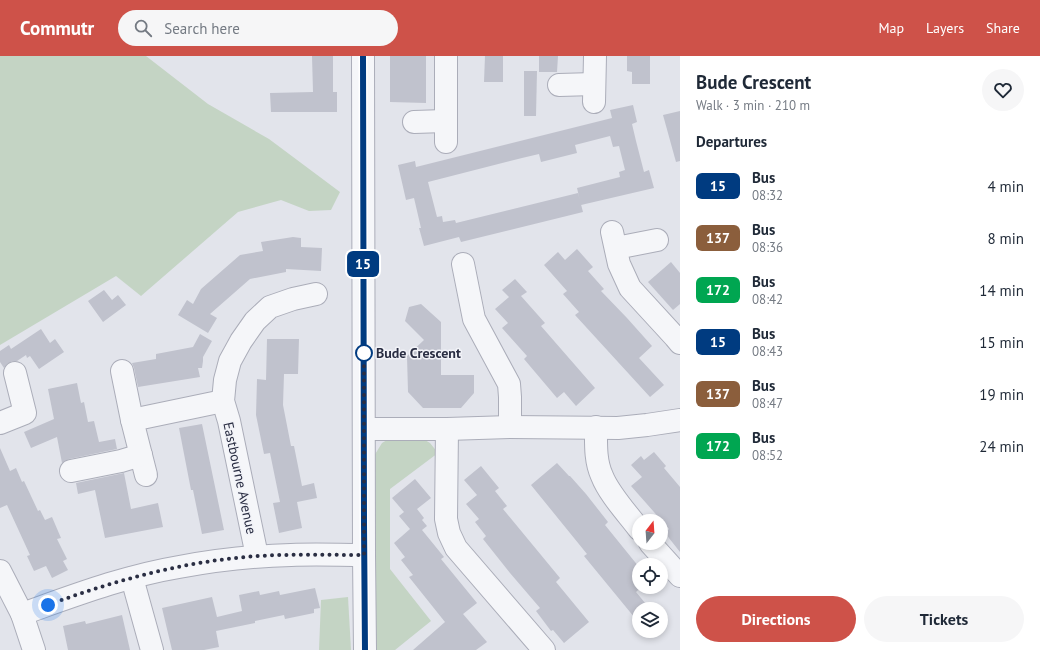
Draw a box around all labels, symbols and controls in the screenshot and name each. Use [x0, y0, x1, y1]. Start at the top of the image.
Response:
search box [118, 10, 398, 46]
text: Commutr [20, 16, 94, 40]
icon: search [132, 17, 154, 39]
text: Search here [164, 19, 240, 38]
text: Map [878, 19, 904, 37]
text: Layers [926, 19, 964, 37]
text: Share [986, 19, 1020, 37]
button: heart [982, 69, 1024, 111]
text: Bude Crescent [696, 70, 811, 94]
text: Walk · 3 min · 210 m [696, 97, 810, 114]
text: Departures [696, 132, 767, 151]
text: Bus [752, 168, 775, 187]
text: 15 [710, 177, 726, 195]
text: 4 min [987, 177, 1024, 196]
text: 08:32 [752, 187, 783, 204]
text: Bus [752, 220, 775, 239]
text: 137 [706, 229, 730, 247]
text: 8 min [987, 229, 1024, 248]
text: 08:36 [752, 239, 783, 256]
line badge: 15 [345, 251, 381, 277]
text: 15 [355, 255, 371, 273]
text: Bus [752, 272, 775, 291]
text: 172 [706, 281, 730, 299]
text: 14 min [979, 281, 1024, 300]
text: 08:42 [752, 291, 783, 308]
text: Bus [752, 324, 775, 343]
text: 15 [710, 333, 726, 351]
text: 15 min [979, 333, 1024, 352]
text: 08:43 [752, 343, 783, 360]
marker: Bude Crescent [355, 344, 373, 362]
place label: Bude Crescent [376, 344, 461, 362]
text: Bus [752, 376, 775, 395]
text: 137 [706, 385, 730, 403]
text: 19 min [979, 385, 1024, 404]
text: 08:47 [752, 395, 783, 412]
street label: Eastbourne Avenue [219, 420, 261, 536]
text: Bus [752, 428, 775, 447]
text: 172 [706, 437, 730, 455]
text: 24 min [979, 437, 1024, 456]
text: 08:52 [752, 447, 783, 464]
north arrow [632, 514, 668, 550]
map controls [632, 514, 668, 638]
button: locate [632, 558, 668, 594]
your location [38, 595, 58, 615]
button: Directions [696, 596, 856, 642]
button: Tickets [864, 596, 1024, 642]
button: layers [632, 602, 668, 638]

